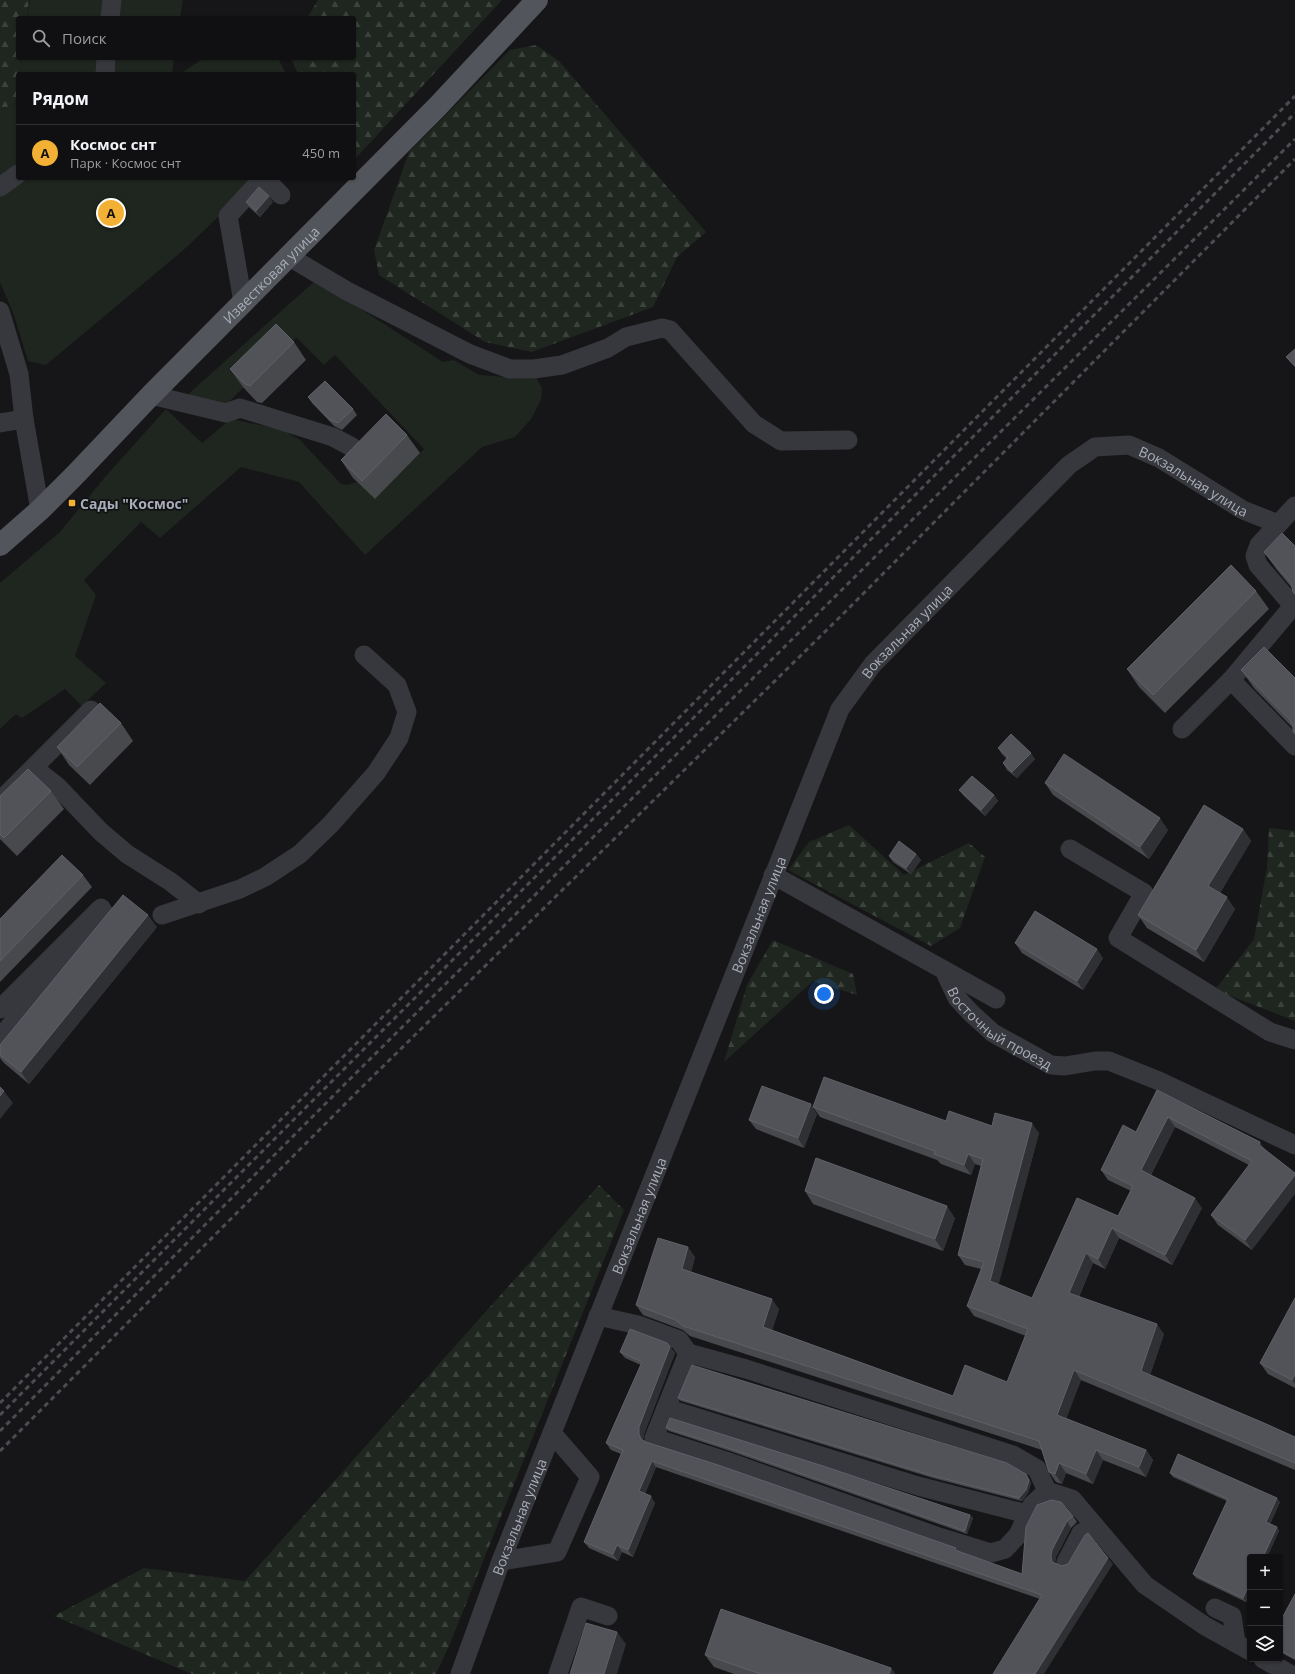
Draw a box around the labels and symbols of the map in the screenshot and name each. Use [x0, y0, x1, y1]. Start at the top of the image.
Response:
pin: A [98, 198, 124, 228]
street label: Известковая улица [218, 222, 323, 327]
street label: Вокзальная улица [1136, 441, 1251, 521]
place label: Сады "Космос" [80, 494, 188, 513]
marker: Сады "Космос" [67, 498, 77, 508]
street label: Вокзальная улица [856, 580, 956, 682]
street label: Вокзальная улица [726, 853, 790, 976]
street label: Восточный проезд [943, 983, 1056, 1073]
your location [814, 984, 834, 1004]
street label: Вокзальная улица [607, 1154, 670, 1277]
street label: Вокзальная улица [487, 1455, 550, 1578]

